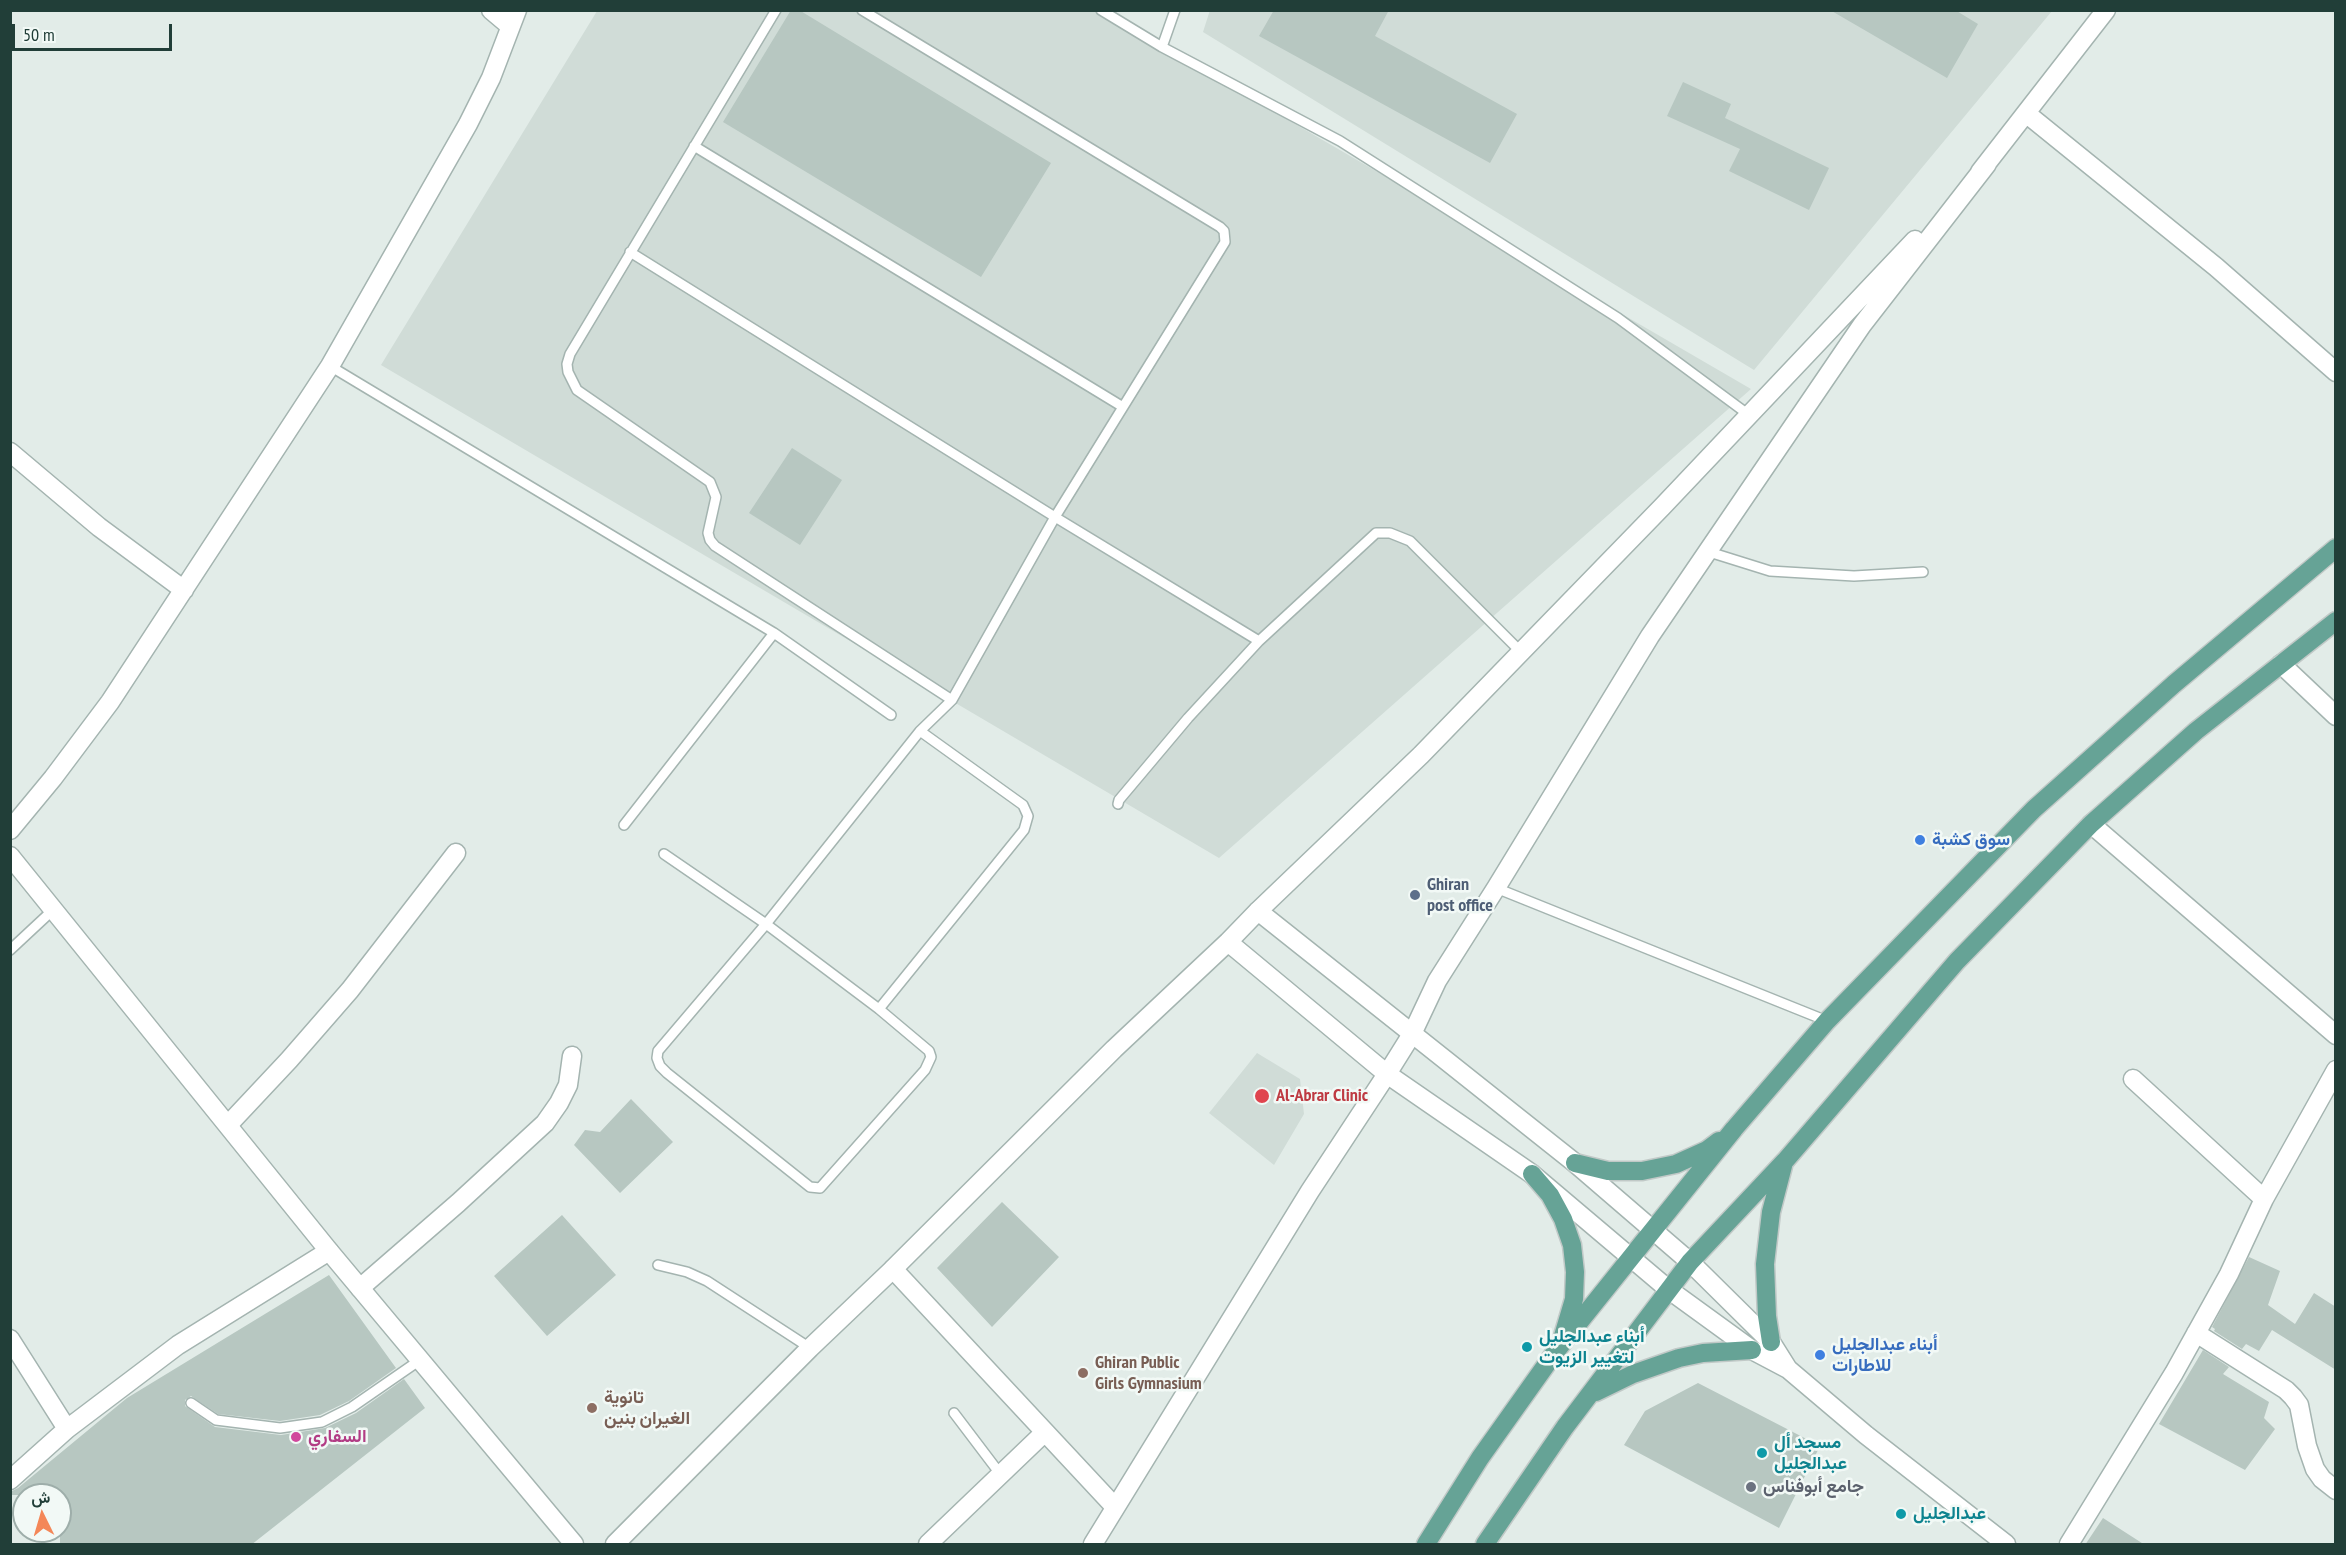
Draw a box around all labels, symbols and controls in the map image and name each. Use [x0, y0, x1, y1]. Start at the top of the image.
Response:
scale bar [15, 12, 176, 50]
text: 50 m [23, 23, 55, 46]
place label: سوق كشبة [1932, 829, 2010, 851]
marker: سوق كشبة [1913, 833, 1927, 847]
place label: Ghiran post office [1427, 874, 1493, 916]
marker: Ghiran post office [1408, 888, 1422, 902]
place label: Al-Abrar Clinic [1276, 1085, 1368, 1107]
marker: Al-Abrar Clinic [1253, 1087, 1271, 1105]
place label: أبناء عبدالجليل لتغيير الزيوت [1539, 1326, 1645, 1368]
place label: أبناء عبدالجليل للاطارات [1832, 1334, 1938, 1376]
marker: أبناء عبدالجليل لتغيير الزيوت [1520, 1340, 1534, 1354]
marker: أبناء عبدالجليل للاطارات [1813, 1348, 1827, 1362]
place label: Ghiran Public Girls Gymnasium [1095, 1352, 1202, 1394]
marker: Ghiran Public Girls Gymnasium [1076, 1366, 1090, 1380]
place label: تانوية الغيران بنين [604, 1387, 690, 1430]
marker: تانوية الغيران بنين [585, 1401, 599, 1415]
place label: السفاري [308, 1426, 367, 1448]
marker: السفاري [289, 1430, 303, 1444]
place label: مسجد أل عبدالجليل [1774, 1432, 1847, 1474]
marker: مسجد أل عبدالجليل [1755, 1446, 1769, 1460]
place label: جامع أبوفناس [1763, 1476, 1864, 1498]
marker: جامع أبوفناس [1744, 1480, 1758, 1494]
north arrow [12, 1483, 72, 1543]
text: ش [30, 1486, 51, 1508]
place label: عبدالجليل [1913, 1503, 1986, 1525]
marker: عبدالجليل [1894, 1507, 1908, 1521]

